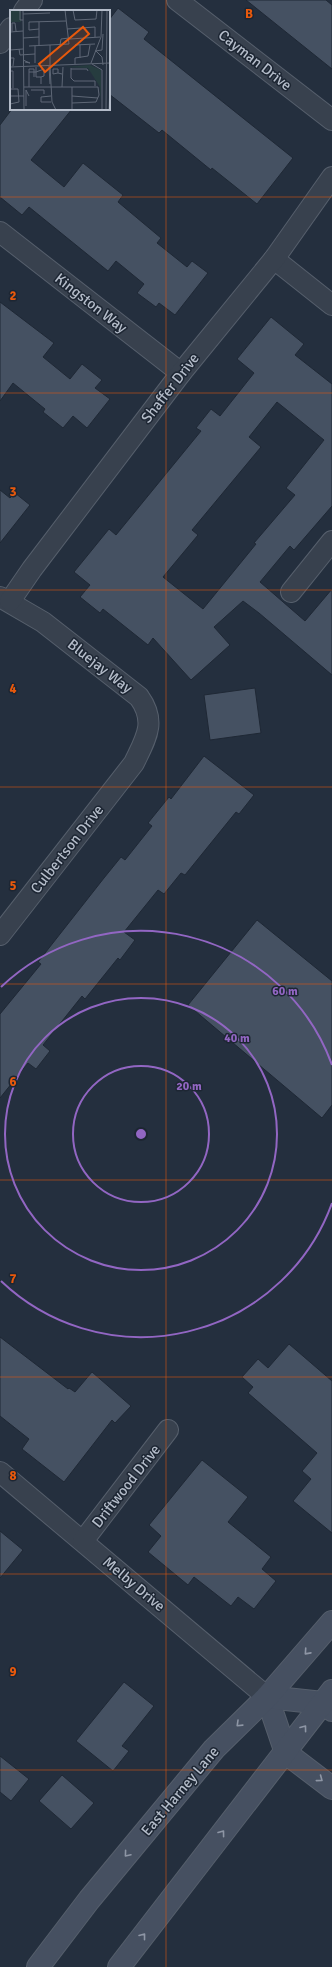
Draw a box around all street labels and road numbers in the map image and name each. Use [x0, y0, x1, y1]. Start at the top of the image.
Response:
street label: Cayman Drive [215, 26, 295, 94]
street label: Kingston Way [51, 269, 131, 337]
street label: Shaffer Drive [137, 350, 203, 426]
street label: Bluejay Way [64, 635, 136, 697]
street label: Culbertson Drive [27, 801, 107, 897]
street label: Driftwood Drive [88, 1441, 164, 1531]
street label: Melby Drive [99, 1553, 169, 1615]
street label: East Harney Lane [137, 1743, 223, 1839]

